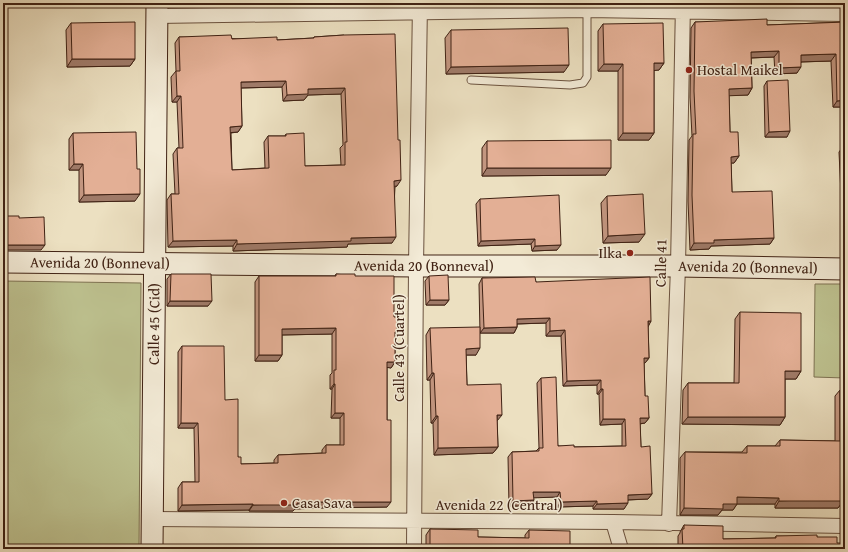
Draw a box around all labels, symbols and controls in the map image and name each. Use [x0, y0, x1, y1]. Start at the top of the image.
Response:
place label: Hostal Maikel [697, 59, 783, 80]
marker: Hostal Maikel [684, 65, 694, 75]
street label: Calle 41 [650, 239, 671, 287]
place label: Ilka [598, 242, 622, 263]
marker: Ilka [625, 248, 635, 258]
street label: Avenida 20 (Bonneval) [30, 251, 170, 274]
street label: Avenida 20 (Bonneval) [354, 254, 494, 276]
street label: Avenida 20 (Bonneval) [678, 255, 818, 279]
street label: Calle 45 (Cid) [143, 283, 164, 365]
street label: Calle 43 (Cuartel) [388, 294, 409, 402]
place label: Casa Sava [292, 492, 352, 513]
street label: Avenida 22 (Central) [435, 494, 563, 515]
marker: Casa Sava [279, 498, 289, 508]

